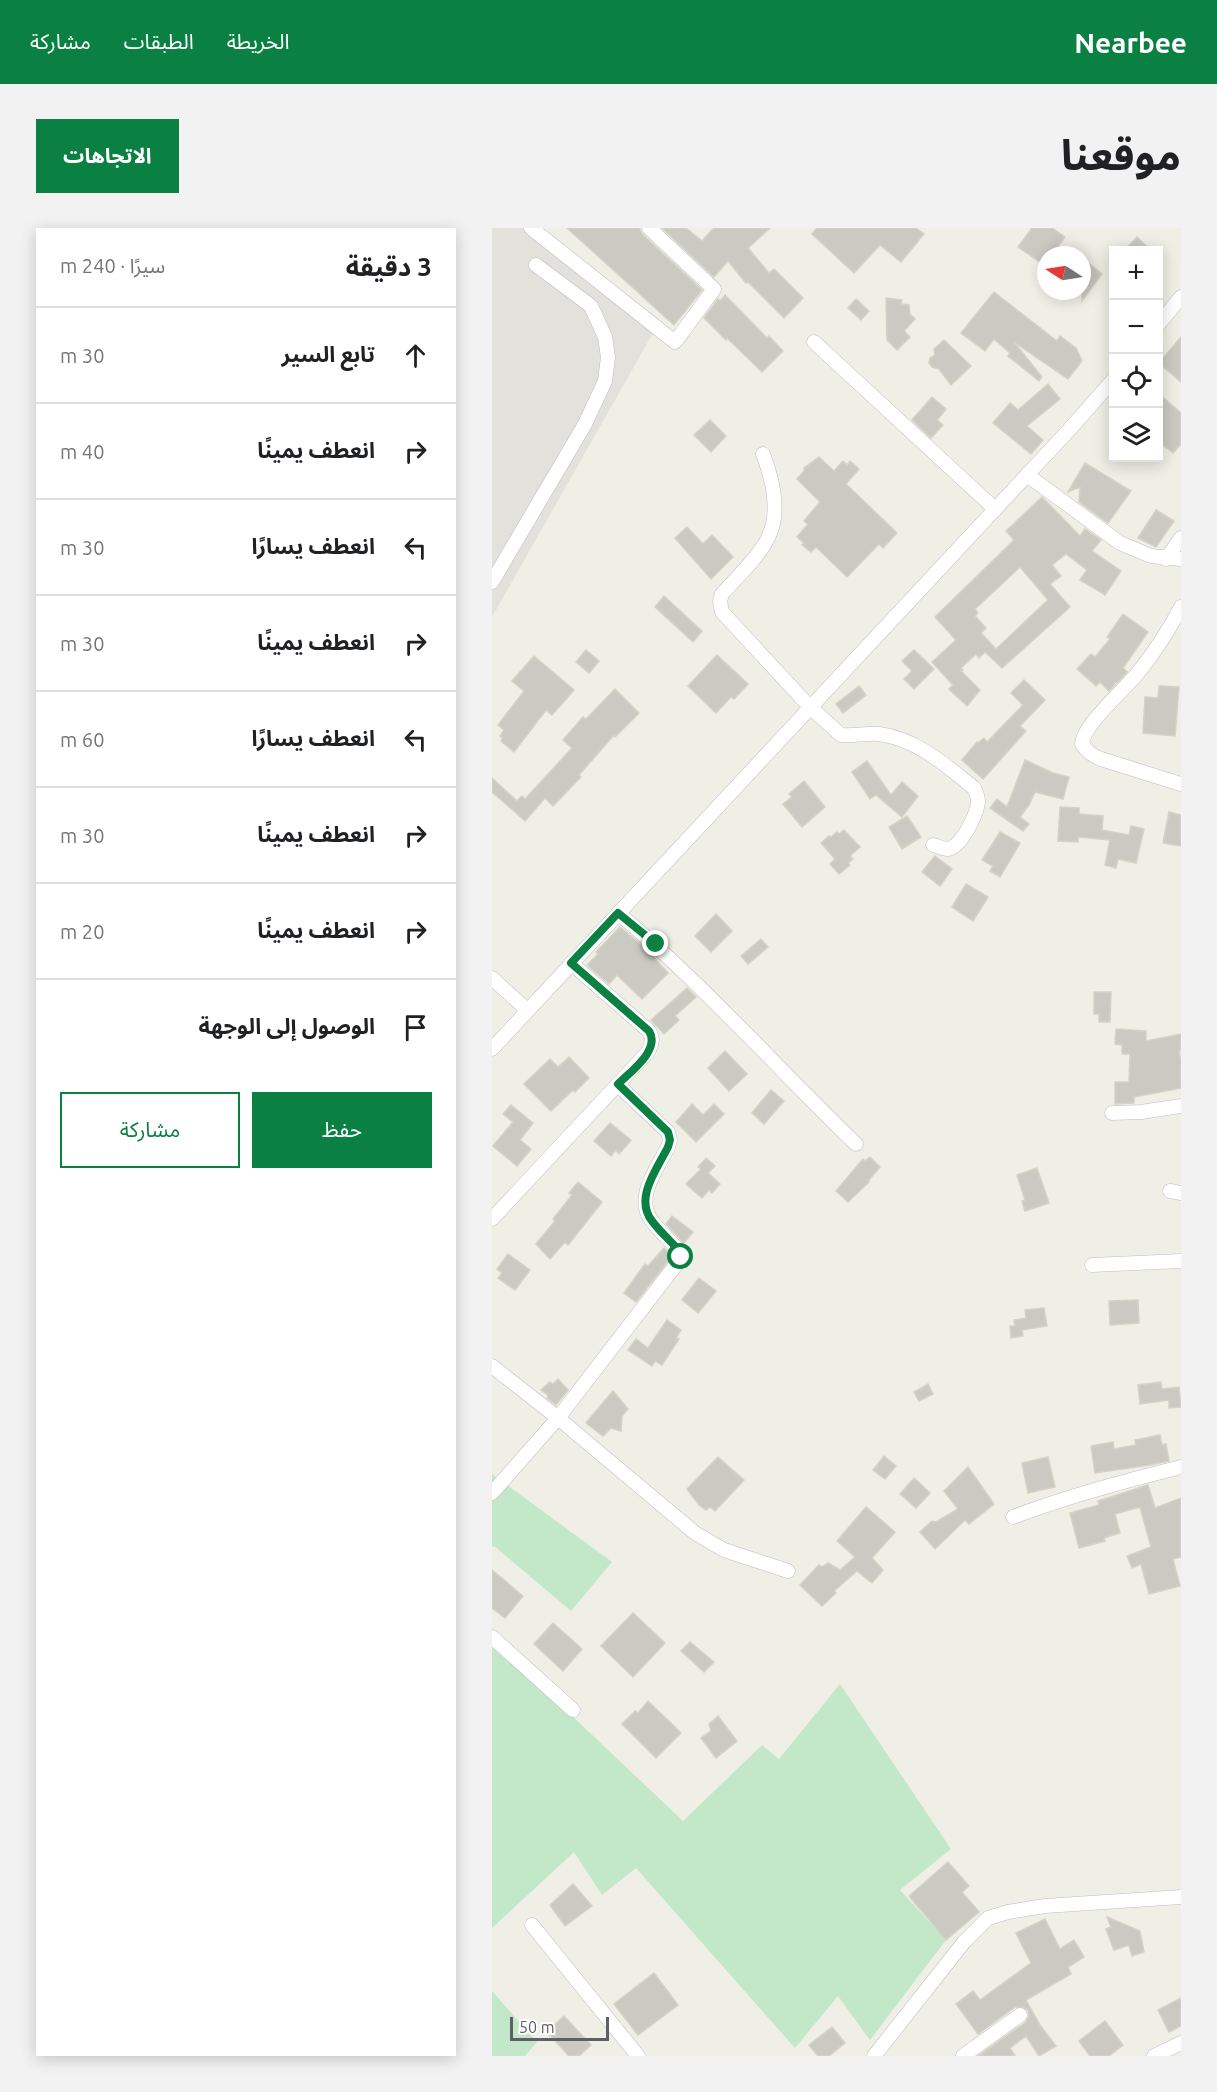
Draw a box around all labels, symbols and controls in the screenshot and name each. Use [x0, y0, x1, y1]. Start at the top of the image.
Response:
text: Nearbee [1074, 27, 1187, 58]
text: مشاركة [30, 29, 91, 53]
text: الطبقات [124, 29, 194, 53]
text: الخريطة [227, 29, 290, 53]
button: الاتجاهات [36, 119, 179, 193]
text: موقعنا [1061, 131, 1181, 178]
north arrow [1037, 246, 1091, 300]
map controls [1109, 246, 1163, 462]
button: + [1109, 246, 1163, 300]
text: 3 دقيقة [346, 252, 432, 281]
text: سيرًا · 240 m [60, 254, 165, 277]
button: − [1109, 300, 1163, 354]
icon: ahead [399, 339, 432, 372]
text: تابع السير [282, 341, 375, 366]
text: 30 m [60, 344, 104, 367]
button: locate [1109, 354, 1163, 408]
button: layers [1109, 408, 1163, 462]
icon: right [399, 435, 432, 468]
text: انعطف يمينًا [257, 437, 375, 462]
text: 40 m [60, 440, 104, 463]
icon: left [399, 531, 432, 564]
text: انعطف يسارًا [252, 533, 375, 558]
text: 30 m [60, 536, 104, 559]
icon: right [399, 627, 432, 660]
text: انعطف يمينًا [257, 629, 375, 654]
text: 30 m [60, 632, 104, 655]
icon: left [399, 723, 432, 756]
text: انعطف يسارًا [252, 725, 375, 750]
text: 60 m [60, 728, 104, 751]
icon: right [399, 819, 432, 852]
text: انعطف يمينًا [257, 821, 375, 846]
text: 30 m [60, 824, 104, 847]
icon: right [399, 915, 432, 948]
text: انعطف يمينًا [257, 917, 375, 942]
text: 20 m [60, 920, 104, 943]
route end [642, 930, 668, 956]
icon: arrive [399, 1011, 432, 1044]
text: الوصول إلى الوجهة [198, 1013, 375, 1038]
button: مشاركة [60, 1092, 240, 1168]
button: حفظ [252, 1092, 432, 1168]
route start [667, 1243, 693, 1269]
scale bar [510, 2014, 609, 2042]
text: 50 m [519, 2018, 555, 2036]

